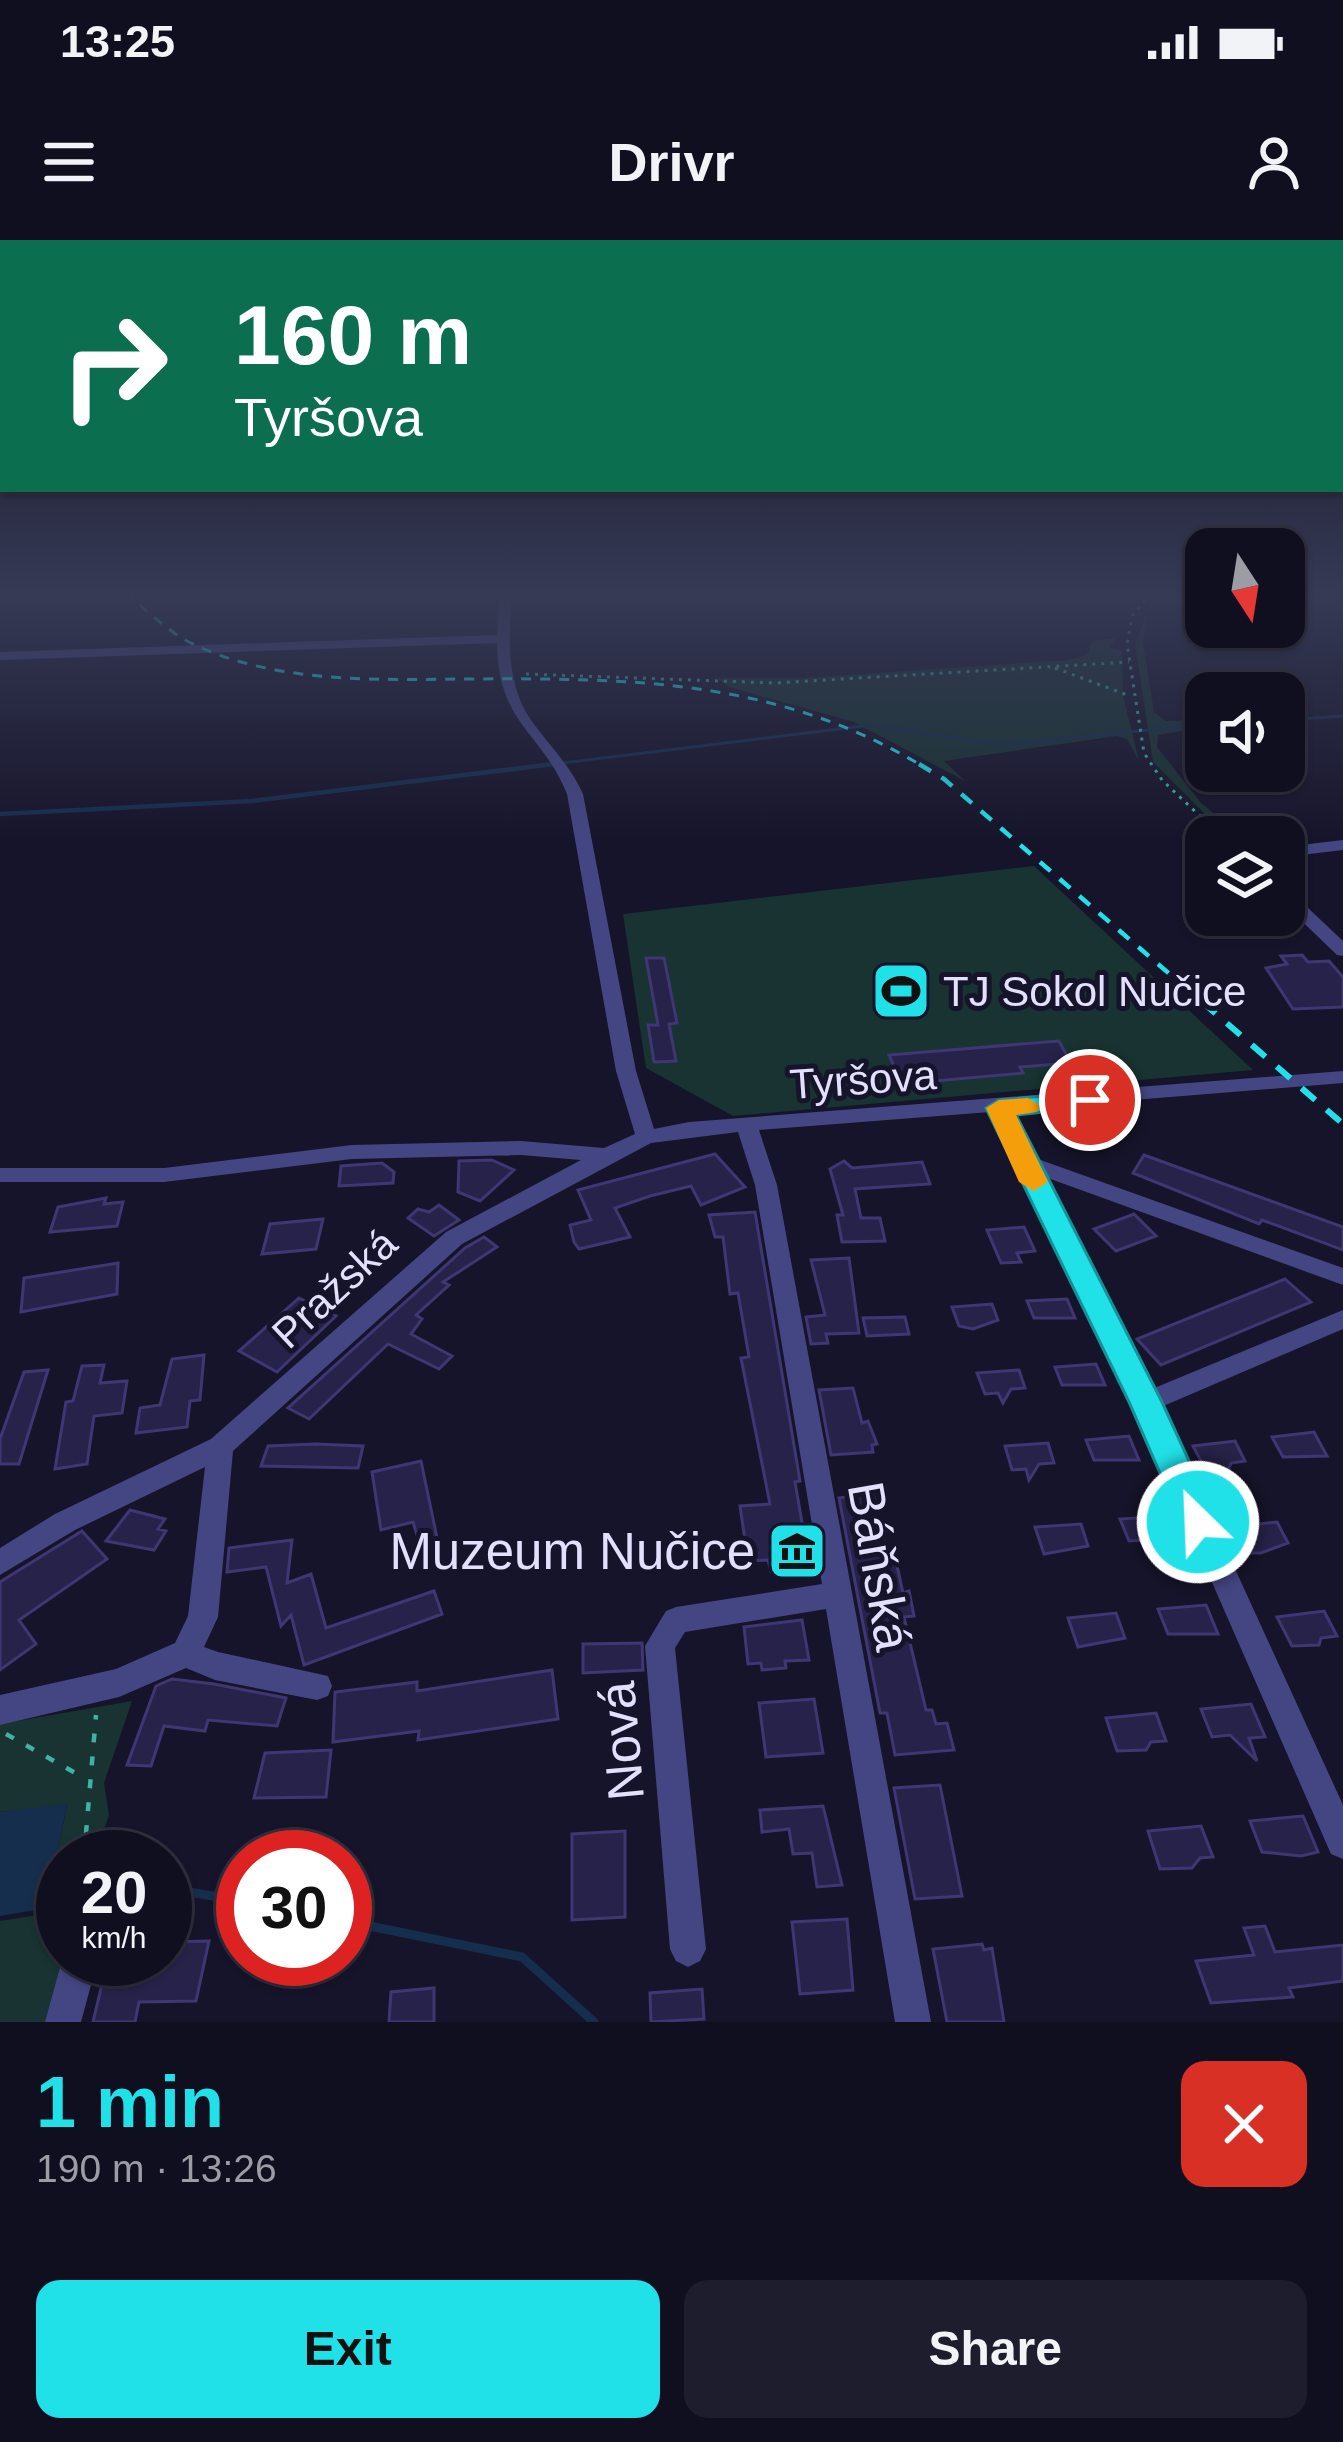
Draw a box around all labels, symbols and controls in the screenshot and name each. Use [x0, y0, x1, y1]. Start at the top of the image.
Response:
text: 13:25 [60, 16, 175, 67]
icon: menu [36, 129, 102, 195]
icon: person [1241, 129, 1307, 195]
text: Drivr [608, 132, 735, 192]
icon: right [36, 288, 192, 444]
text: 160 m [234, 288, 472, 382]
text: Tyršova [234, 387, 423, 447]
north arrow [1185, 528, 1305, 648]
map controls [1185, 528, 1305, 936]
button: sound [1185, 672, 1305, 792]
button: layers [1185, 816, 1305, 936]
sports icon: TJ Sokol Nučice [870, 960, 932, 1022]
place label: TJ Sokol Nučice [943, 968, 1246, 1015]
pin [1039, 1049, 1141, 1151]
street label: Tyršova [788, 1051, 939, 1108]
icon: arrive [1057, 1067, 1123, 1133]
street label: Pražská [263, 1219, 406, 1357]
position arrow [1135, 1459, 1261, 1585]
street label: Báňská [837, 1477, 922, 1655]
museum icon: Muzeum Nučice [766, 1520, 828, 1582]
place label: Muzeum Nučice [389, 1523, 755, 1580]
street label: Nová [588, 1679, 655, 1803]
speed limit sign: 30 [216, 1830, 372, 1986]
text: 20 [81, 1859, 147, 1926]
text: km/h [81, 1921, 147, 1954]
button: close [1181, 2061, 1307, 2187]
text: 1 min [36, 2062, 224, 2142]
text: 190 m · 13:26 [36, 2147, 277, 2190]
button: Exit [36, 2280, 660, 2418]
button: Share [684, 2280, 1307, 2418]

